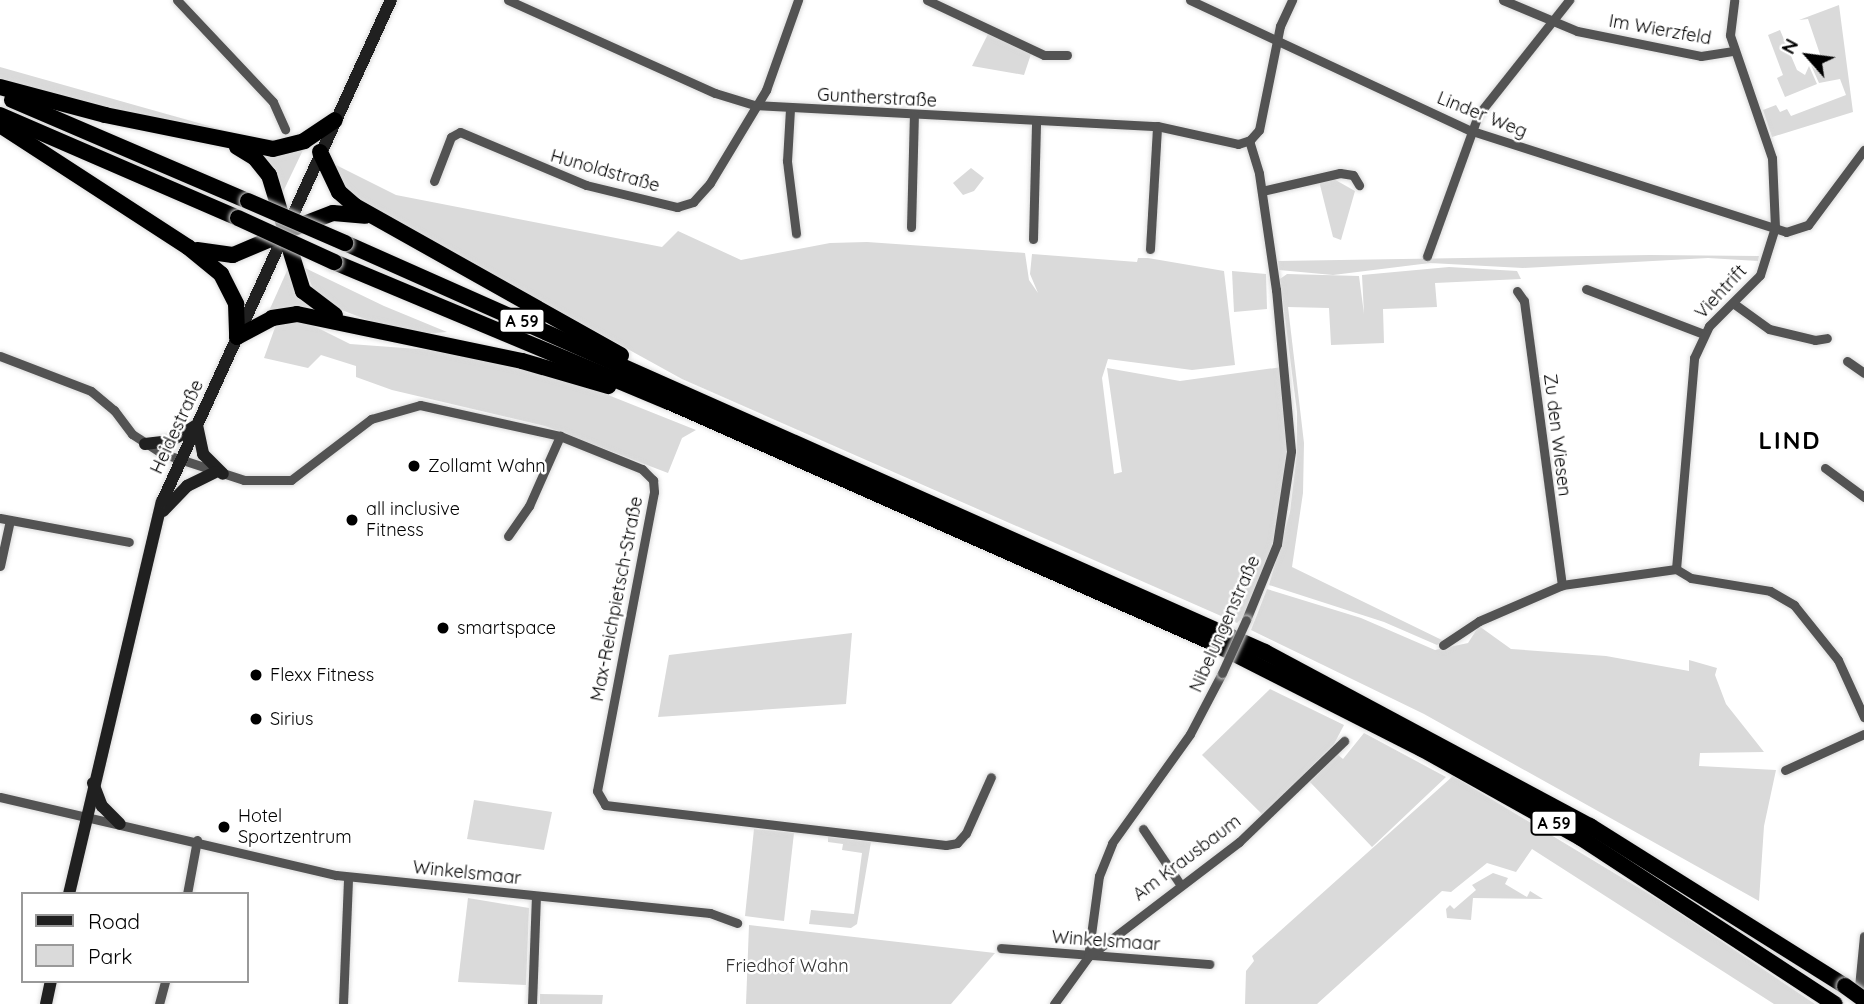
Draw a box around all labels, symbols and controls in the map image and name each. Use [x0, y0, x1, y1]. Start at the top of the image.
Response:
street label: Im Wierzfeld [1607, 10, 1713, 50]
north arrow [1773, 21, 1843, 91]
text: N [1776, 34, 1803, 58]
street label: Guntherstraße [817, 84, 937, 112]
street label: Linder Weg [1434, 87, 1530, 143]
street label: Hunoldstraße [548, 145, 662, 197]
street label: Viehtrift [1691, 261, 1751, 323]
road number: A 59 [498, 308, 546, 334]
street label: Zu den Wiesen [1539, 372, 1575, 498]
street label: Heidestraße [146, 377, 208, 477]
district label: LIND [1759, 427, 1821, 455]
place label: Zollamt Wahn [428, 455, 546, 477]
marker: Zollamt Wahn [406, 458, 422, 474]
street label: Max-Reichpietsch-Straße [587, 495, 647, 703]
place label: all inclusive Fitness [366, 499, 460, 542]
marker: all inclusive Fitness [344, 512, 360, 528]
street label: Nibelungenstraße [1185, 552, 1265, 696]
place label: smartspace [457, 617, 556, 639]
marker: smartspace [435, 620, 451, 636]
place label: Flexx Fitness [270, 664, 374, 686]
marker: Flexx Fitness [248, 667, 264, 683]
place label: Sirius [270, 708, 313, 730]
marker: Sirius [248, 711, 264, 727]
place label: Hotel Sportzentrum [238, 806, 352, 848]
street label: Am Krausbaum [1129, 810, 1245, 906]
road number: A 59 [1530, 810, 1578, 836]
marker: Hotel Sportzentrum [216, 819, 232, 835]
street label: Winkelsmaar [412, 857, 522, 889]
legend [21, 892, 248, 983]
text: Road [88, 908, 140, 934]
street label: Winkelsmaar [1051, 926, 1161, 956]
text: Park [88, 943, 132, 969]
park label: Friedhof Wahn [725, 955, 849, 977]

